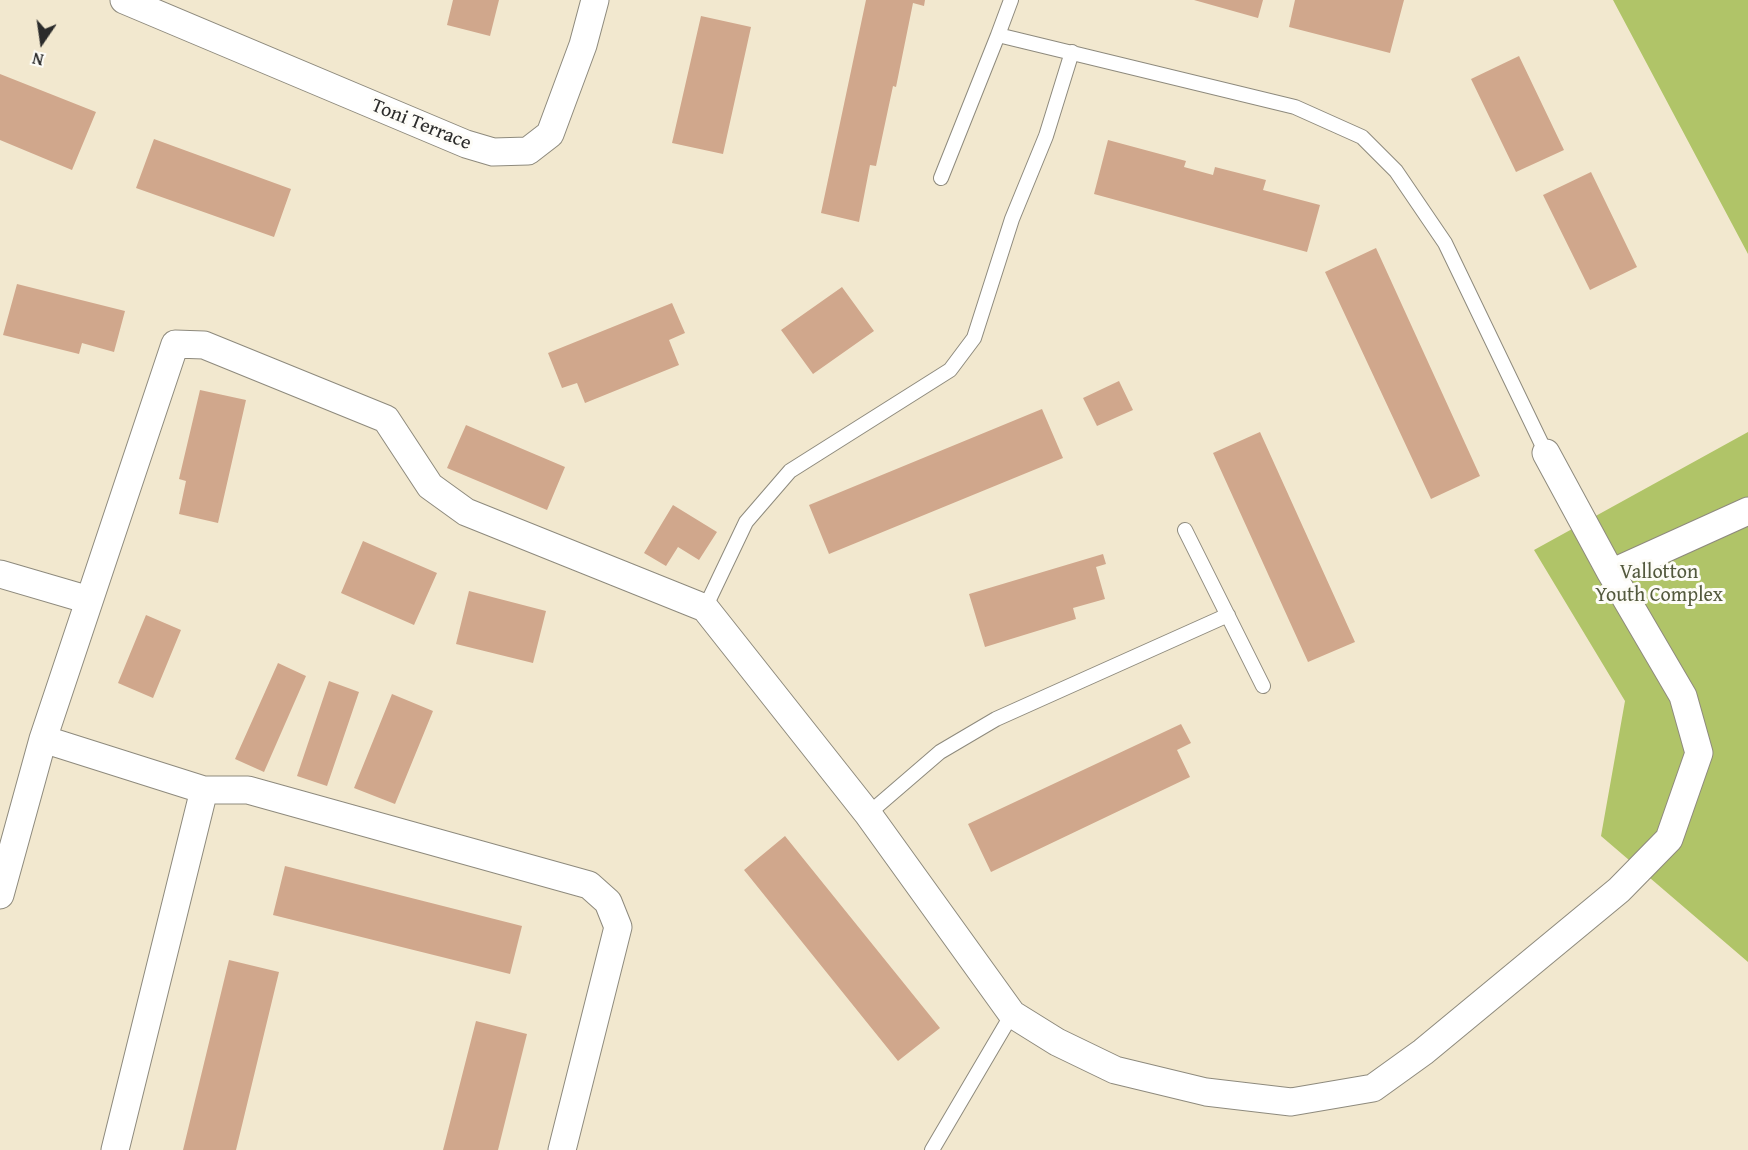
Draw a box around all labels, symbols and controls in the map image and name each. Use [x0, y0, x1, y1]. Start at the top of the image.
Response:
north arrow [12, 12, 72, 72]
text: N [30, 47, 46, 72]
street label: Toni Terrace [368, 94, 474, 156]
park label: Vallotton Youth Complex [1595, 561, 1723, 608]

